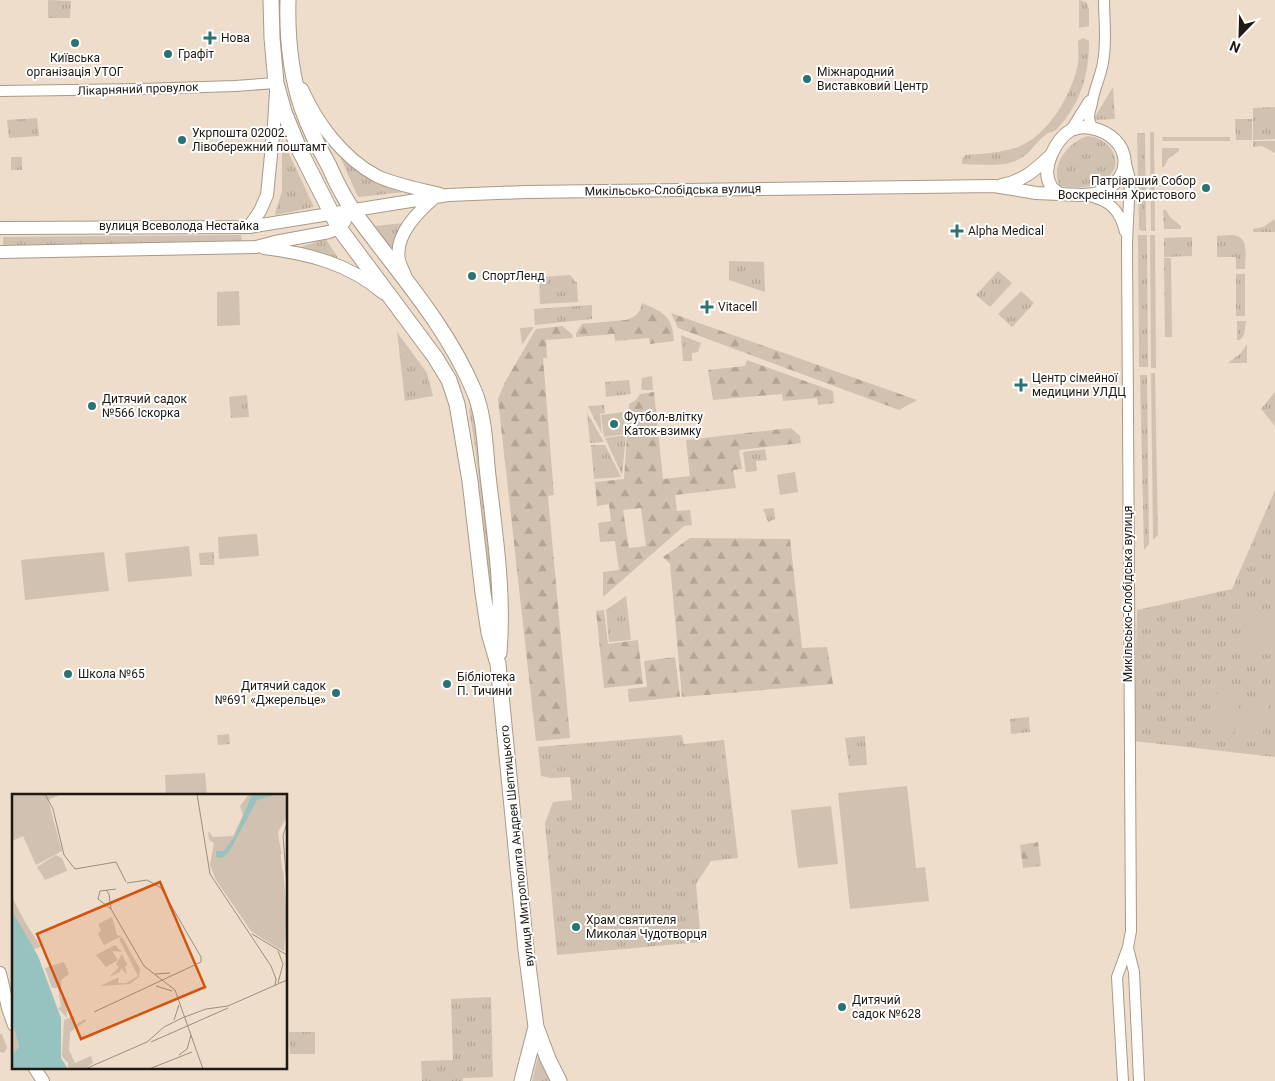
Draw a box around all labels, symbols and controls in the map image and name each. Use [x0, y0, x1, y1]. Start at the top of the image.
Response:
north arrow [1215, 10, 1265, 60]
marker: Нова [203, 31, 217, 45]
place label: Нова [221, 31, 250, 45]
marker: Київська організація УТОГ [69, 37, 81, 49]
text: N [1227, 38, 1243, 56]
place label: Графіт [178, 47, 214, 61]
marker: Графіт [162, 48, 174, 60]
place label: Київська організація УТОГ [27, 51, 124, 79]
place label: Міжнародний Виставковий Центр [817, 65, 928, 93]
marker: Міжнародний Виставковий Центр [801, 73, 813, 85]
street label: Лікарняний провулок [77, 80, 199, 98]
place label: Укрпошта 02002. Лівобережний поштамт [192, 126, 327, 154]
marker: Укрпошта 02002. Лівобережний поштамт [176, 134, 188, 146]
place label: Патріарший Собор Воскресіння Христового [1058, 174, 1196, 202]
street label: Микільсько-Слобідська вулиця [585, 181, 761, 199]
marker: Патріарший Собор Воскресіння Христового [1200, 182, 1212, 194]
street label: вулиця Всеволода Нестайка [99, 219, 259, 233]
marker: Alpha Medical [950, 224, 964, 238]
place label: Alpha Medical [968, 224, 1044, 238]
place label: СпортЛенд [482, 269, 545, 283]
marker: СпортЛенд [466, 270, 478, 282]
marker: Vitacell [700, 300, 714, 314]
place label: Vitacell [718, 300, 758, 314]
place label: Центр сімейної медицини УЛДЦ [1032, 371, 1126, 399]
marker: Центр сімейної медицини УЛДЦ [1014, 378, 1028, 392]
place label: Дитячий садок №566 Іскорка [102, 392, 188, 420]
marker: Дитячий садок №566 Іскорка [86, 400, 98, 412]
place label: Футбол-влітку Каток-взимку [624, 410, 703, 438]
marker: Футбол-влітку Каток-взимку [608, 418, 620, 430]
street label: Микільсько-Слобідська вулиця [1121, 506, 1135, 682]
place label: Школа №65 [78, 667, 145, 681]
marker: Школа №65 [62, 668, 74, 680]
place label: Бібліотека П. Тичини [457, 670, 515, 698]
marker: Бібліотека П. Тичини [441, 678, 453, 690]
place label: Дитячий садок №691 «Джерельце» [215, 679, 327, 707]
marker: Дитячий садок №691 «Джерельце» [330, 687, 342, 699]
street label: вулиця Митрополита Андрея Шептицького [497, 724, 537, 967]
inset map [12, 794, 288, 1068]
place label: Храм святителя Миколая Чудотворця [586, 913, 707, 941]
marker: Храм святителя Миколая Чудотворця [570, 921, 582, 933]
place label: Дитячий садок №628 [852, 993, 921, 1021]
marker: Дитячий садок №628 [836, 1001, 848, 1013]

